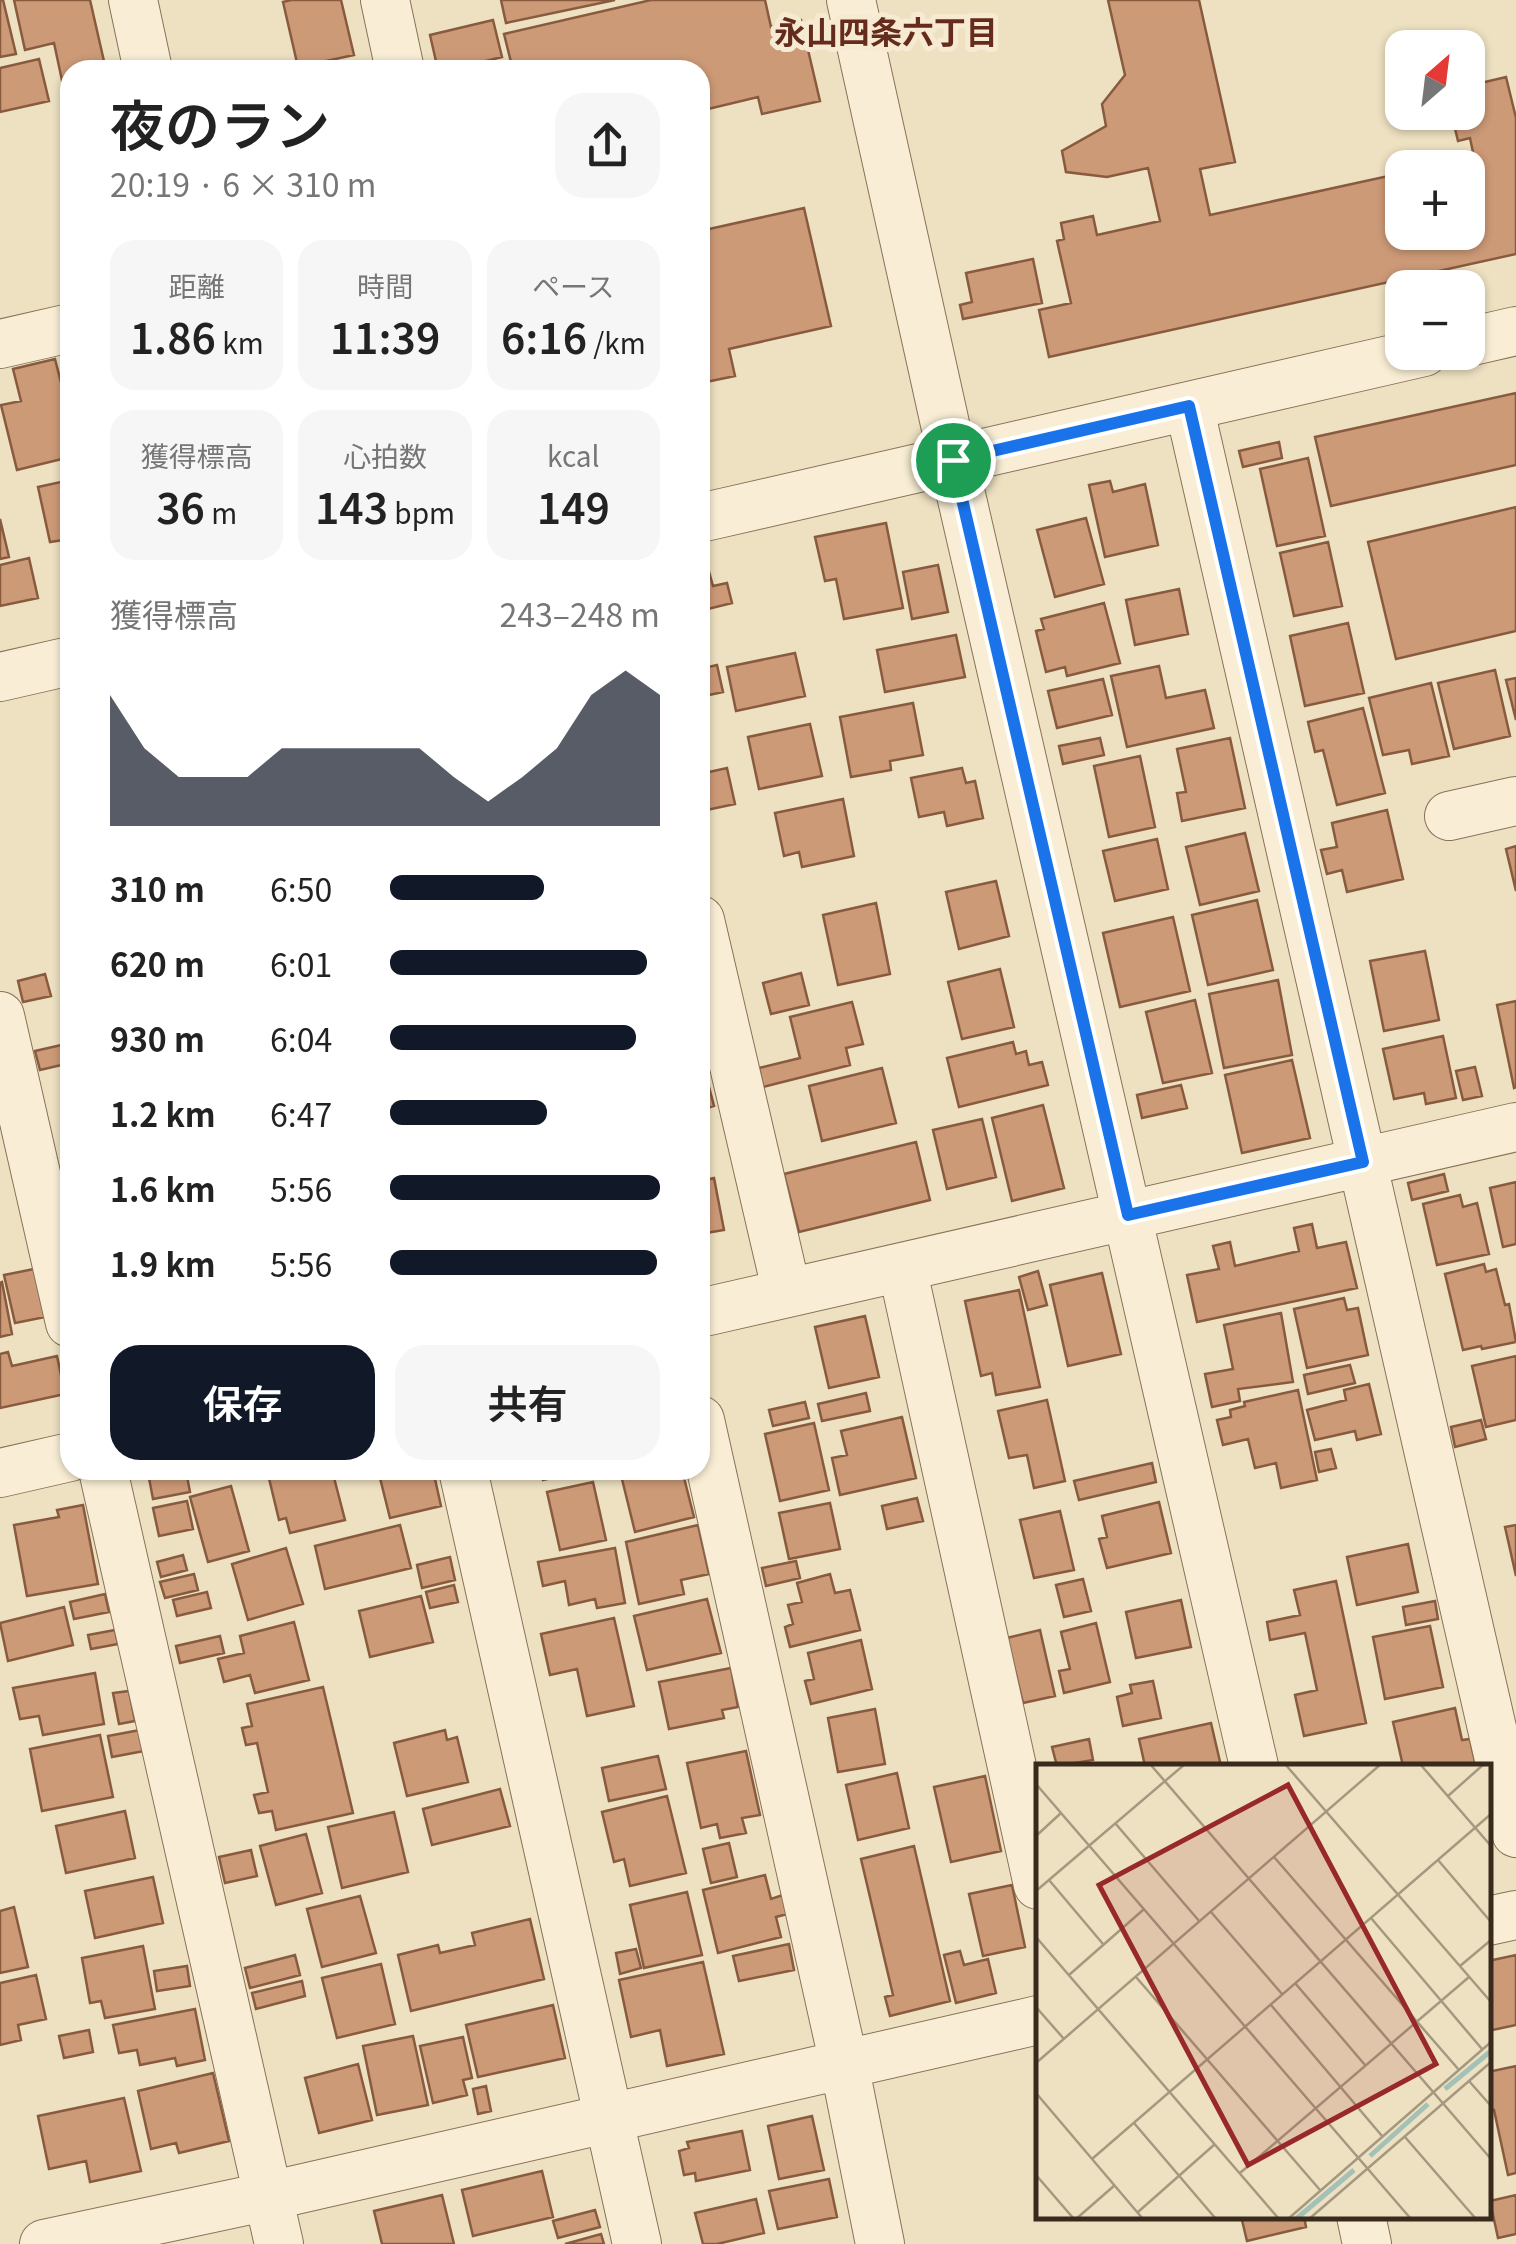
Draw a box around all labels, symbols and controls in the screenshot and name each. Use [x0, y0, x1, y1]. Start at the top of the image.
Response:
district label: 永山四条六丁目 [774, 7, 998, 53]
north arrow [1385, 30, 1485, 130]
map controls [1385, 30, 1485, 370]
text: 夜のラン [110, 82, 330, 162]
button: share [555, 93, 660, 198]
button: + [1385, 150, 1485, 250]
text: 20:19 · 6 × 310 m [110, 160, 376, 206]
text: 距離 [169, 265, 225, 305]
text: 時間 [357, 265, 413, 305]
text: ペース [532, 265, 615, 305]
button: − [1385, 270, 1485, 370]
text: 1.86 [130, 305, 216, 366]
text: 11:39 [330, 305, 440, 366]
text: 6:16 [501, 305, 587, 366]
text: km [216, 322, 264, 362]
text: /km [587, 322, 646, 362]
pin [911, 418, 996, 503]
icon: arrive [926, 433, 981, 488]
text: 獲得標高 [141, 435, 253, 475]
text: 心拍数 [343, 435, 427, 475]
text: kcal [547, 435, 600, 475]
text: 36 [156, 475, 205, 536]
text: 143 [315, 475, 388, 536]
text: 149 [537, 475, 610, 536]
text: m [205, 492, 237, 532]
text: bpm [388, 492, 455, 532]
text: 獲得標高 [110, 590, 238, 636]
text: 243–248 m [499, 590, 660, 636]
text: 310 m [110, 865, 205, 911]
text: 6:50 [270, 865, 332, 911]
text: 620 m [110, 940, 205, 986]
text: 6:01 [270, 940, 332, 986]
text: 930 m [110, 1015, 205, 1061]
text: 6:04 [270, 1015, 332, 1061]
text: 1.2 km [110, 1090, 216, 1136]
text: 6:47 [270, 1090, 332, 1136]
text: 1.6 km [110, 1165, 216, 1211]
text: 5:56 [270, 1165, 332, 1211]
text: 1.9 km [110, 1240, 216, 1286]
text: 5:56 [270, 1240, 332, 1286]
button: 保存 [110, 1345, 375, 1460]
button: 共有 [395, 1345, 660, 1460]
inset map [1036, 1764, 1491, 2219]

